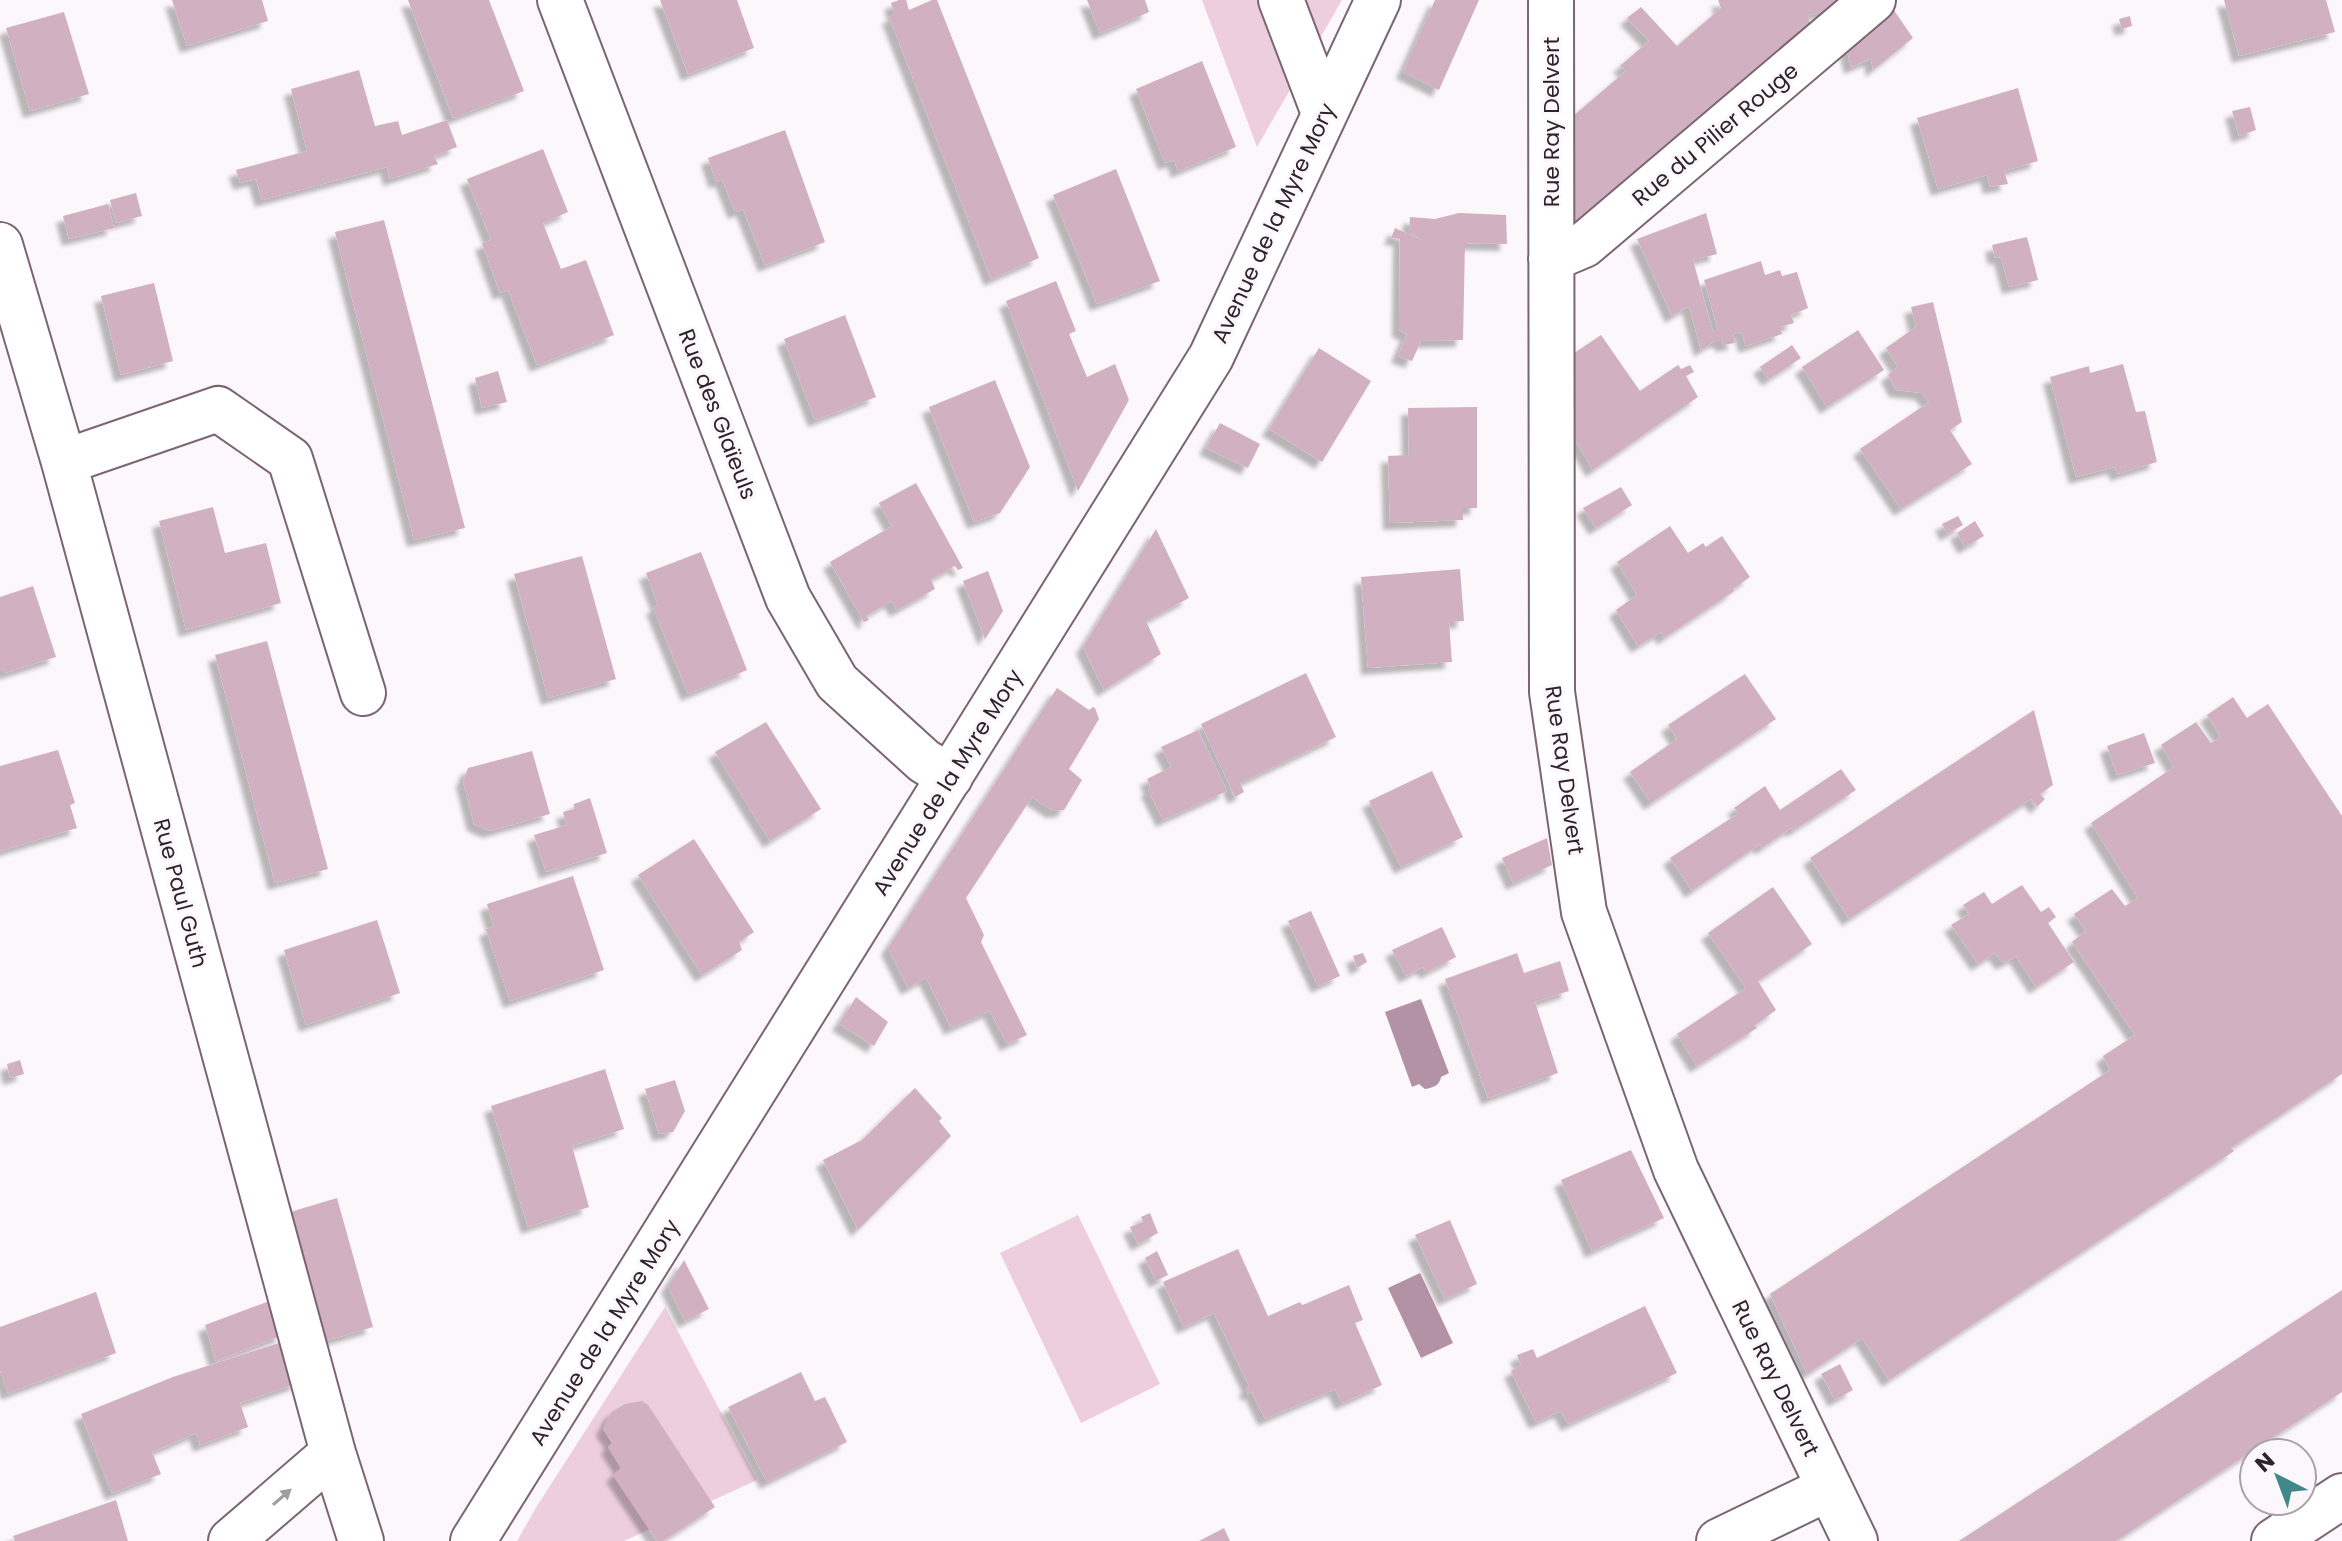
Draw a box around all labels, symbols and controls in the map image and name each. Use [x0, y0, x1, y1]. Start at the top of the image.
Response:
street label: Rue Ray Delvert [1536, 37, 1567, 207]
street label: Rue du Pilier Rouge [1625, 55, 1805, 213]
street label: Avenue de la Myre Mory [1204, 98, 1343, 348]
street label: Rue des Glaïeuls [671, 324, 764, 504]
street label: Avenue de la Myre Mory [865, 663, 1030, 901]
street label: Rue Ray Delvert [1537, 684, 1592, 857]
street label: Rue Paul Guth [146, 815, 215, 971]
street label: Avenue de la Myre Mory [522, 1213, 687, 1451]
street label: Rue Ray Delvert [1724, 1295, 1827, 1462]
north arrow [2238, 1437, 2318, 1517]
text: N [2248, 1445, 2281, 1480]
one-way arrow [271, 1489, 291, 1506]

